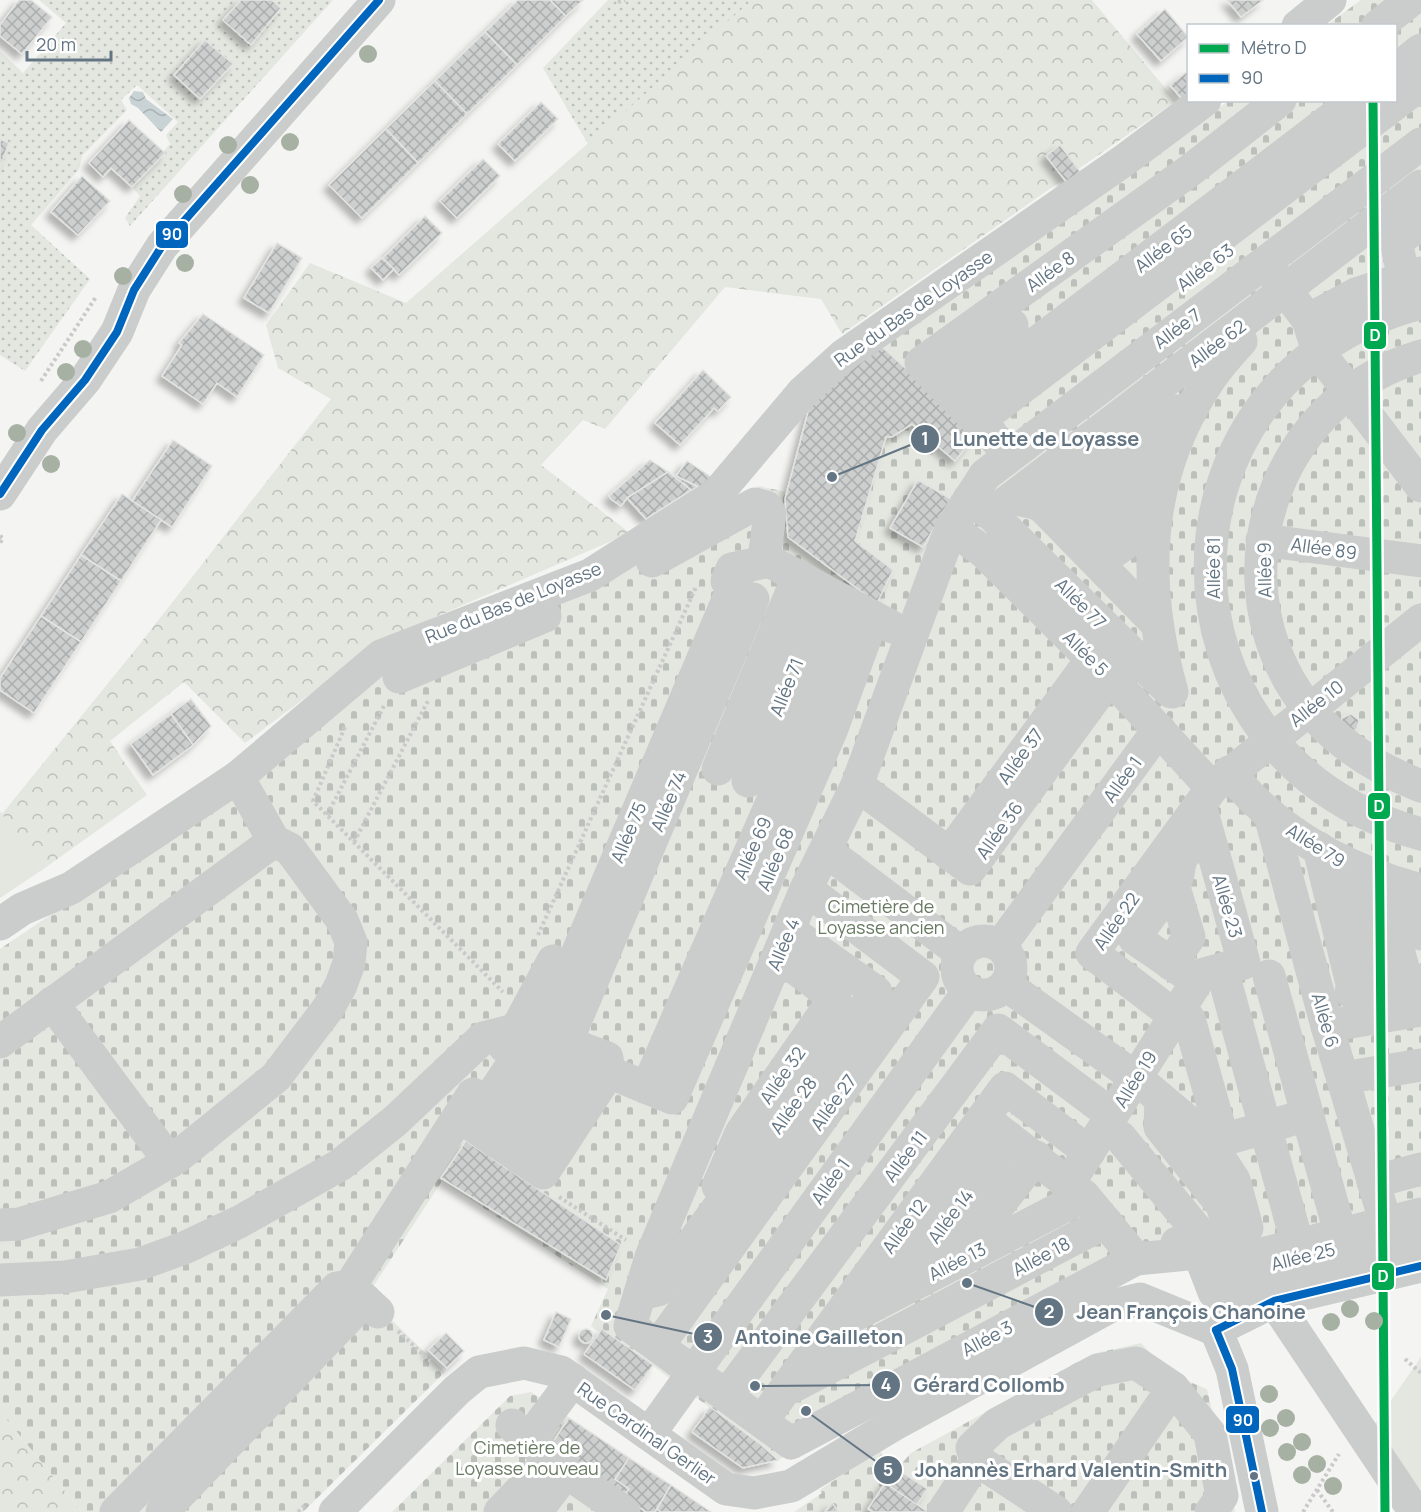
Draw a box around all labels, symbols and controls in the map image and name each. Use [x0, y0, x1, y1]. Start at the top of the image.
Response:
scale bar [27, 24, 111, 62]
legend [1187, 24, 1397, 102]
text: 20 m [36, 32, 76, 56]
text: Métro D [1241, 35, 1307, 59]
text: 90 [1241, 65, 1263, 89]
street label: Allée 65 [1129, 219, 1197, 277]
line badge: 90 [155, 220, 189, 249]
text: 90 [162, 223, 182, 245]
street label: Allée 63 [1172, 238, 1238, 296]
street label: Rue du Bas de Loyasse [829, 244, 997, 372]
street label: Allée 8 [1021, 245, 1079, 297]
street label: Allée 7 [1148, 302, 1206, 354]
street label: Allée 62 [1183, 314, 1251, 372]
line badge: D [1363, 321, 1387, 350]
text: D [1369, 324, 1381, 346]
callout: Lunette de Loyasse [910, 420, 1151, 458]
text: Lunette de Loyasse [953, 425, 1139, 452]
text: 1 [921, 426, 929, 450]
street label: Allée 89 [1290, 532, 1358, 564]
street label: Allée 81 [1201, 537, 1225, 599]
street label: Allée 9 [1252, 542, 1276, 598]
street label: Rue du Bas de Loyasse [421, 556, 605, 648]
street label: Allée 77 [1050, 572, 1112, 634]
street label: Allée 5 [1058, 625, 1114, 681]
street label: Allée 71 [764, 654, 808, 720]
street label: Allée 10 [1284, 674, 1348, 732]
street label: Allée 37 [992, 723, 1048, 789]
street label: Allée 1 [1097, 751, 1147, 807]
street label: Allée 74 [645, 767, 691, 835]
line badge: D [1367, 792, 1391, 820]
text: D [1373, 795, 1385, 817]
street label: Allée 36 [970, 796, 1028, 864]
street label: Allée 75 [604, 798, 652, 866]
street label: Allée 69 [727, 813, 777, 883]
street label: Allée 79 [1282, 818, 1350, 872]
street label: Allée 68 [751, 824, 799, 894]
street label: Allée 23 [1208, 872, 1248, 940]
street label: Allée 22 [1088, 888, 1144, 954]
park label: Cimetière de Loyasse ancien [817, 894, 945, 939]
street label: Allée 4 [761, 914, 805, 974]
street label: Allée 6 [1307, 990, 1345, 1050]
street label: Allée 32 [754, 1042, 810, 1108]
street label: Allée 19 [1108, 1046, 1162, 1112]
street label: Allée 27 [805, 1069, 861, 1135]
street label: Allée 28 [764, 1072, 822, 1138]
street label: Allée 11 [878, 1125, 932, 1187]
street label: Allée 1 [805, 1153, 855, 1209]
street label: Allée 14 [922, 1184, 978, 1248]
street label: Allée 12 [876, 1194, 932, 1258]
street label: Allée 18 [1008, 1231, 1074, 1281]
street label: Allée 13 [924, 1236, 990, 1286]
street label: Allée 25 [1269, 1236, 1337, 1276]
line badge: D [1371, 1262, 1395, 1291]
text: D [1377, 1265, 1389, 1287]
callout: Jean François Chanoine [1034, 1293, 1317, 1331]
text: Jean François Chanoine [1076, 1298, 1306, 1325]
text: 2 [1044, 1299, 1054, 1323]
street label: Allée 3 [957, 1315, 1017, 1361]
callout: Antoine Gailleton [693, 1318, 915, 1356]
text: Antoine Gailleton [735, 1323, 903, 1350]
text: 3 [703, 1324, 713, 1348]
callout: Gérard Collomb [871, 1366, 1076, 1404]
text: Gérard Collomb [913, 1371, 1065, 1398]
text: 4 [881, 1372, 892, 1396]
street label: Rue Cardinal Gerlier [573, 1376, 721, 1490]
line badge: 90 [1225, 1405, 1260, 1434]
text: 90 [1233, 1409, 1253, 1431]
park label: Cimetière de Loyasse nouveau [455, 1435, 599, 1480]
callout: Johannès Erhard Valentin-Smith [873, 1451, 1239, 1489]
text: Johannès Erhard Valentin-Smith [915, 1456, 1227, 1483]
text: 5 [883, 1457, 893, 1481]
unlabelled marker [1248, 1470, 1260, 1482]

